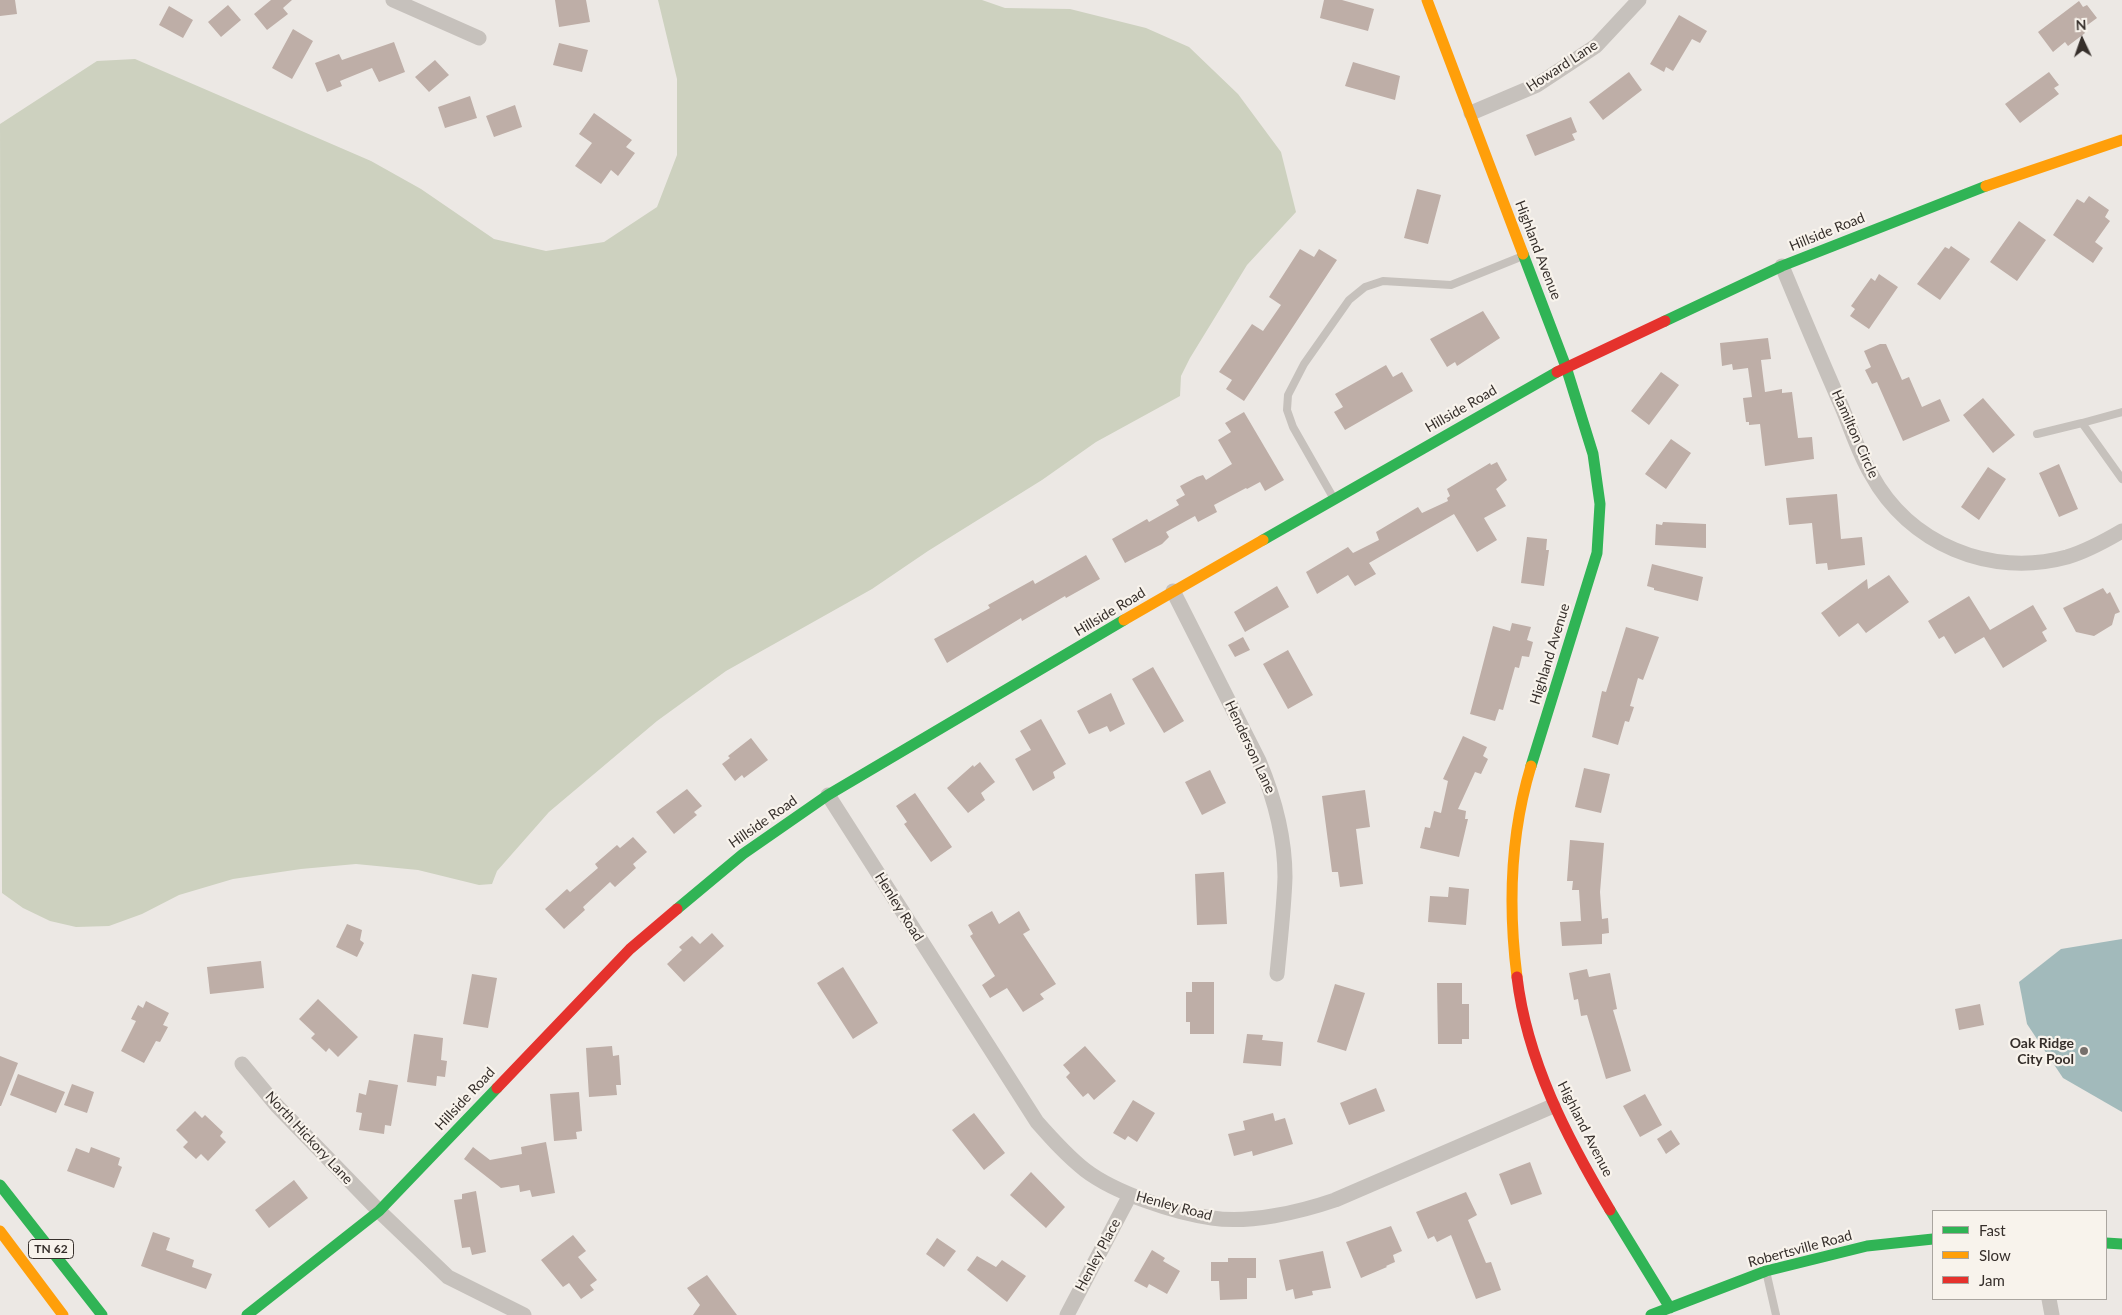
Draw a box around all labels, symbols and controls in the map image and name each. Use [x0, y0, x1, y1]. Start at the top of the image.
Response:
north arrow [2057, 15, 2107, 65]
text: N [2075, 16, 2087, 33]
street label: Howard Lane [1523, 37, 1601, 95]
street label: Highland Avenue [1511, 198, 1565, 302]
street label: Hillside Road [1787, 209, 1867, 255]
street label: Hillside Road [1422, 382, 1500, 436]
street label: Hamilton Circle [1828, 387, 1882, 481]
street label: Hillside Road [1071, 584, 1149, 640]
street label: Highland Avenue [1527, 601, 1573, 707]
street label: Henderson Lane [1221, 698, 1279, 796]
street label: Hillside Road [725, 792, 801, 852]
street label: Henley Road [871, 869, 927, 945]
place label: Oak Ridge City Pool [2010, 1035, 2074, 1068]
marker: Oak Ridge City Pool [2078, 1045, 2090, 1057]
street label: Hillside Road [432, 1064, 498, 1134]
street label: Highland Avenue [1554, 1078, 1616, 1180]
street label: North Hickory Lane [262, 1088, 356, 1188]
street label: Henley Road [1134, 1188, 1214, 1224]
legend [1932, 1210, 2107, 1300]
street label: Henley Place [1072, 1216, 1124, 1294]
text: Fast [1979, 1221, 2006, 1239]
street label: Robertsville Road [1746, 1227, 1854, 1271]
road number: TN 62 [28, 1240, 74, 1258]
text: Slow [1979, 1246, 2011, 1264]
text: Jam [1979, 1271, 2005, 1289]

